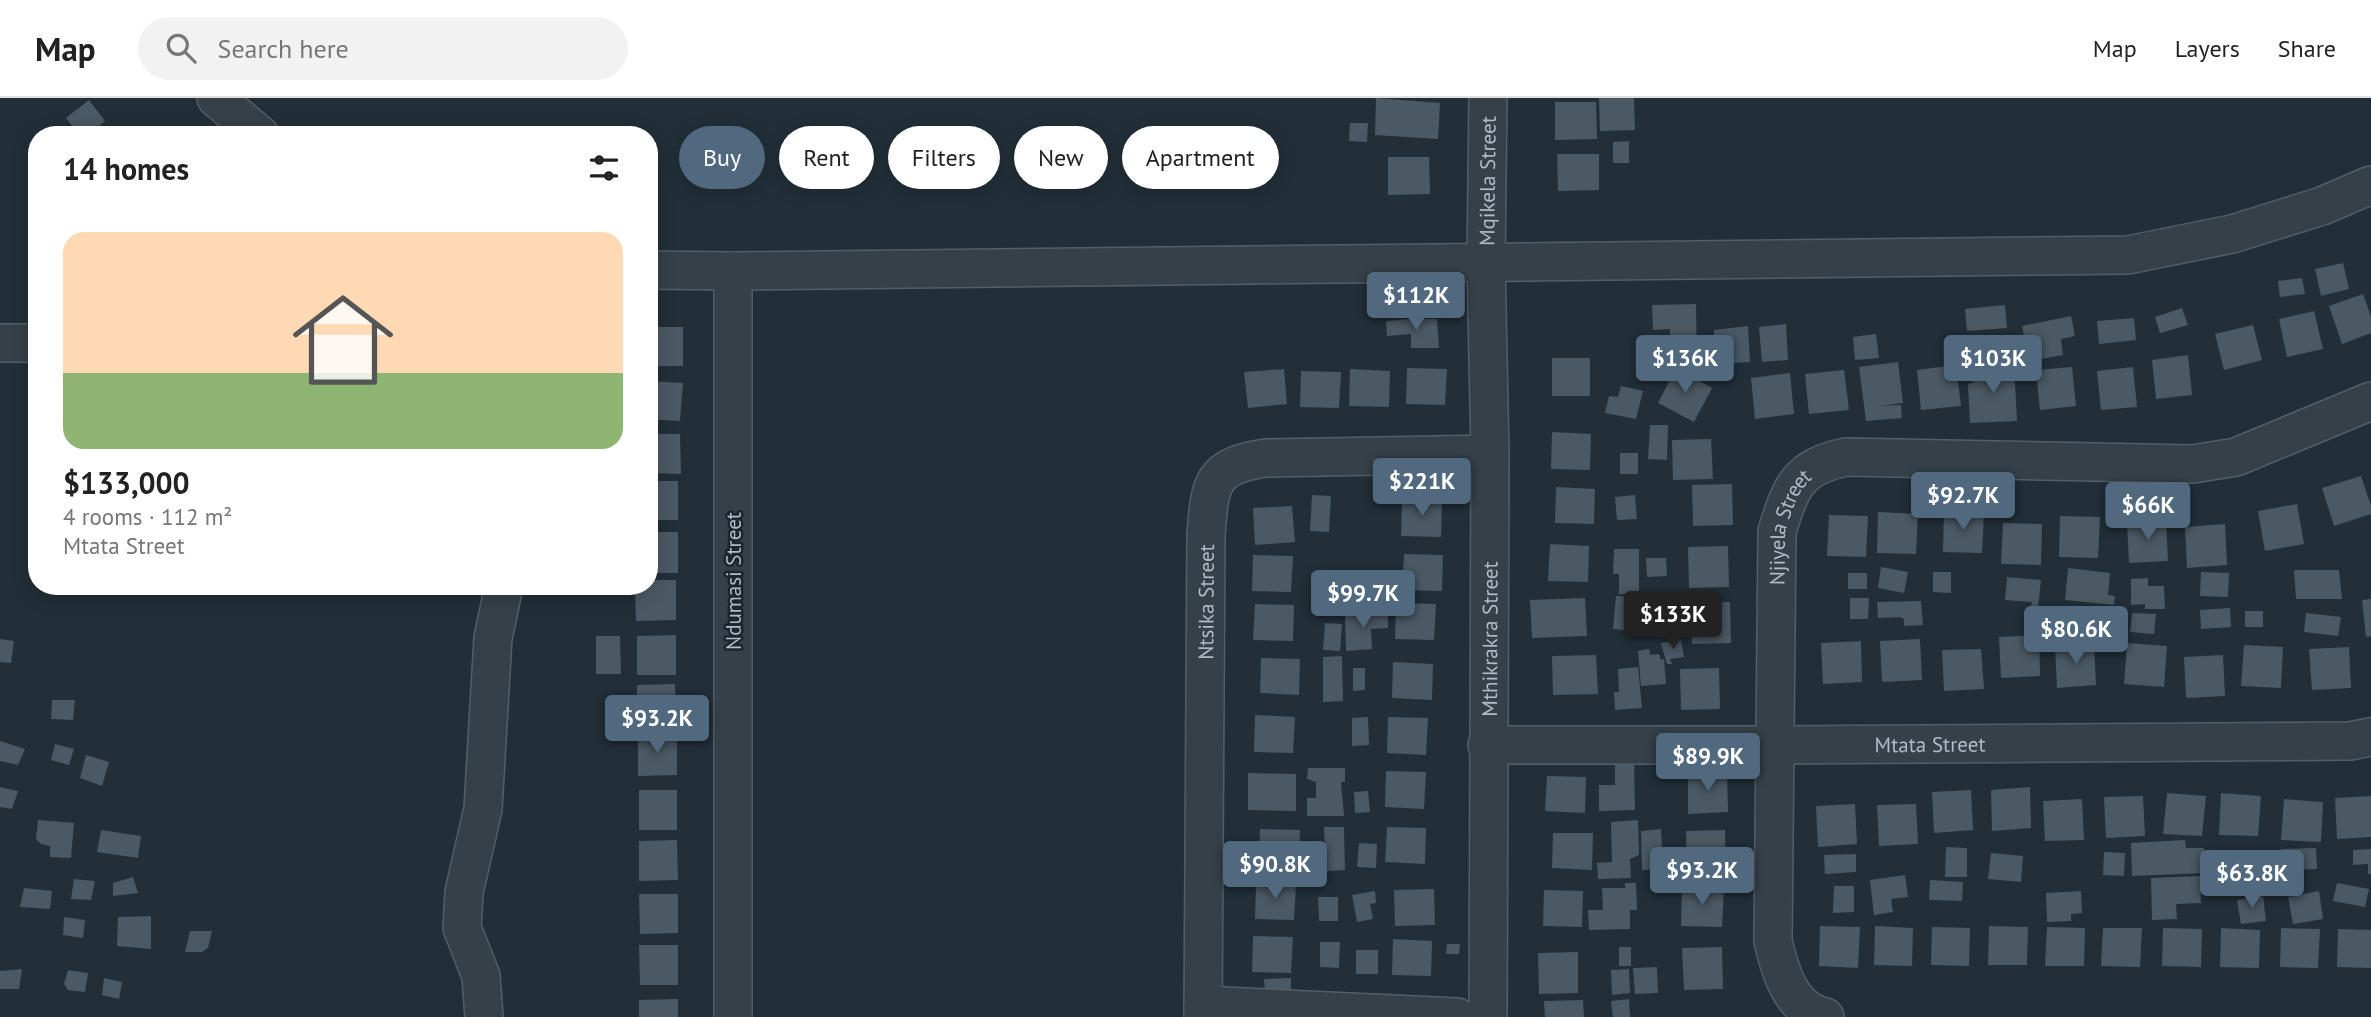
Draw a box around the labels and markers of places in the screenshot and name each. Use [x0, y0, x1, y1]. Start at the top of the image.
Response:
pin: $112K [1367, 272, 1465, 332]
pin: $136K [1636, 336, 1734, 395]
pin: $103K [1944, 336, 2042, 395]
pin: $221K [1373, 458, 1471, 518]
pin: $92.7K [1906, 472, 2020, 532]
pin: $66K [2107, 482, 2189, 542]
pin: $99.7K [1306, 570, 1420, 630]
pin: $133K [1624, 592, 1722, 651]
pin: $80.6K [2019, 606, 2133, 666]
pin: $93.2K [600, 696, 714, 755]
pin: $89.9K [1651, 734, 1765, 793]
pin: $90.8K [1218, 842, 1332, 901]
pin: $93.2K [1645, 848, 1759, 907]
pin: $63.8K [2195, 850, 2309, 910]

